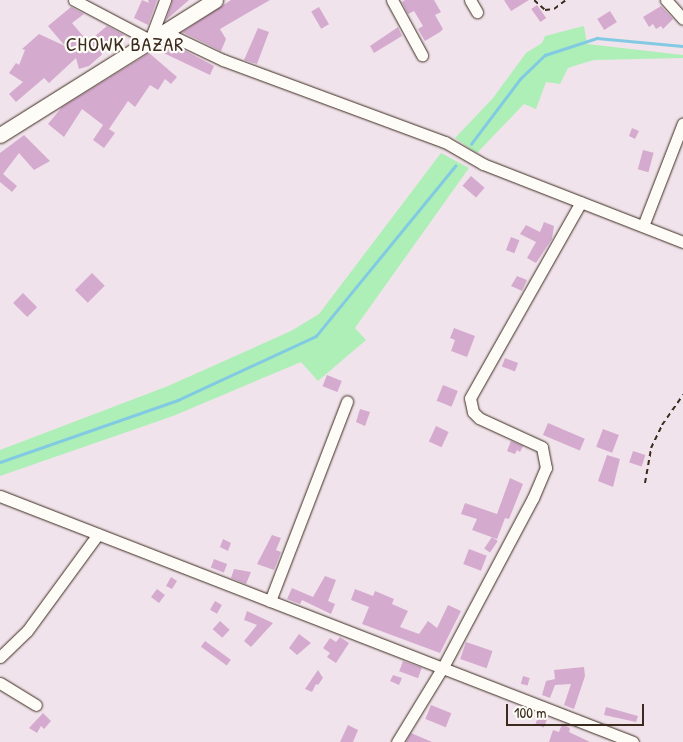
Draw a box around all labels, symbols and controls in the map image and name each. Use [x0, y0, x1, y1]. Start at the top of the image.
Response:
district label: CHOWK BAZAR [64, 31, 186, 55]
scale bar [508, 694, 646, 726]
text: 100 m [514, 702, 547, 723]

